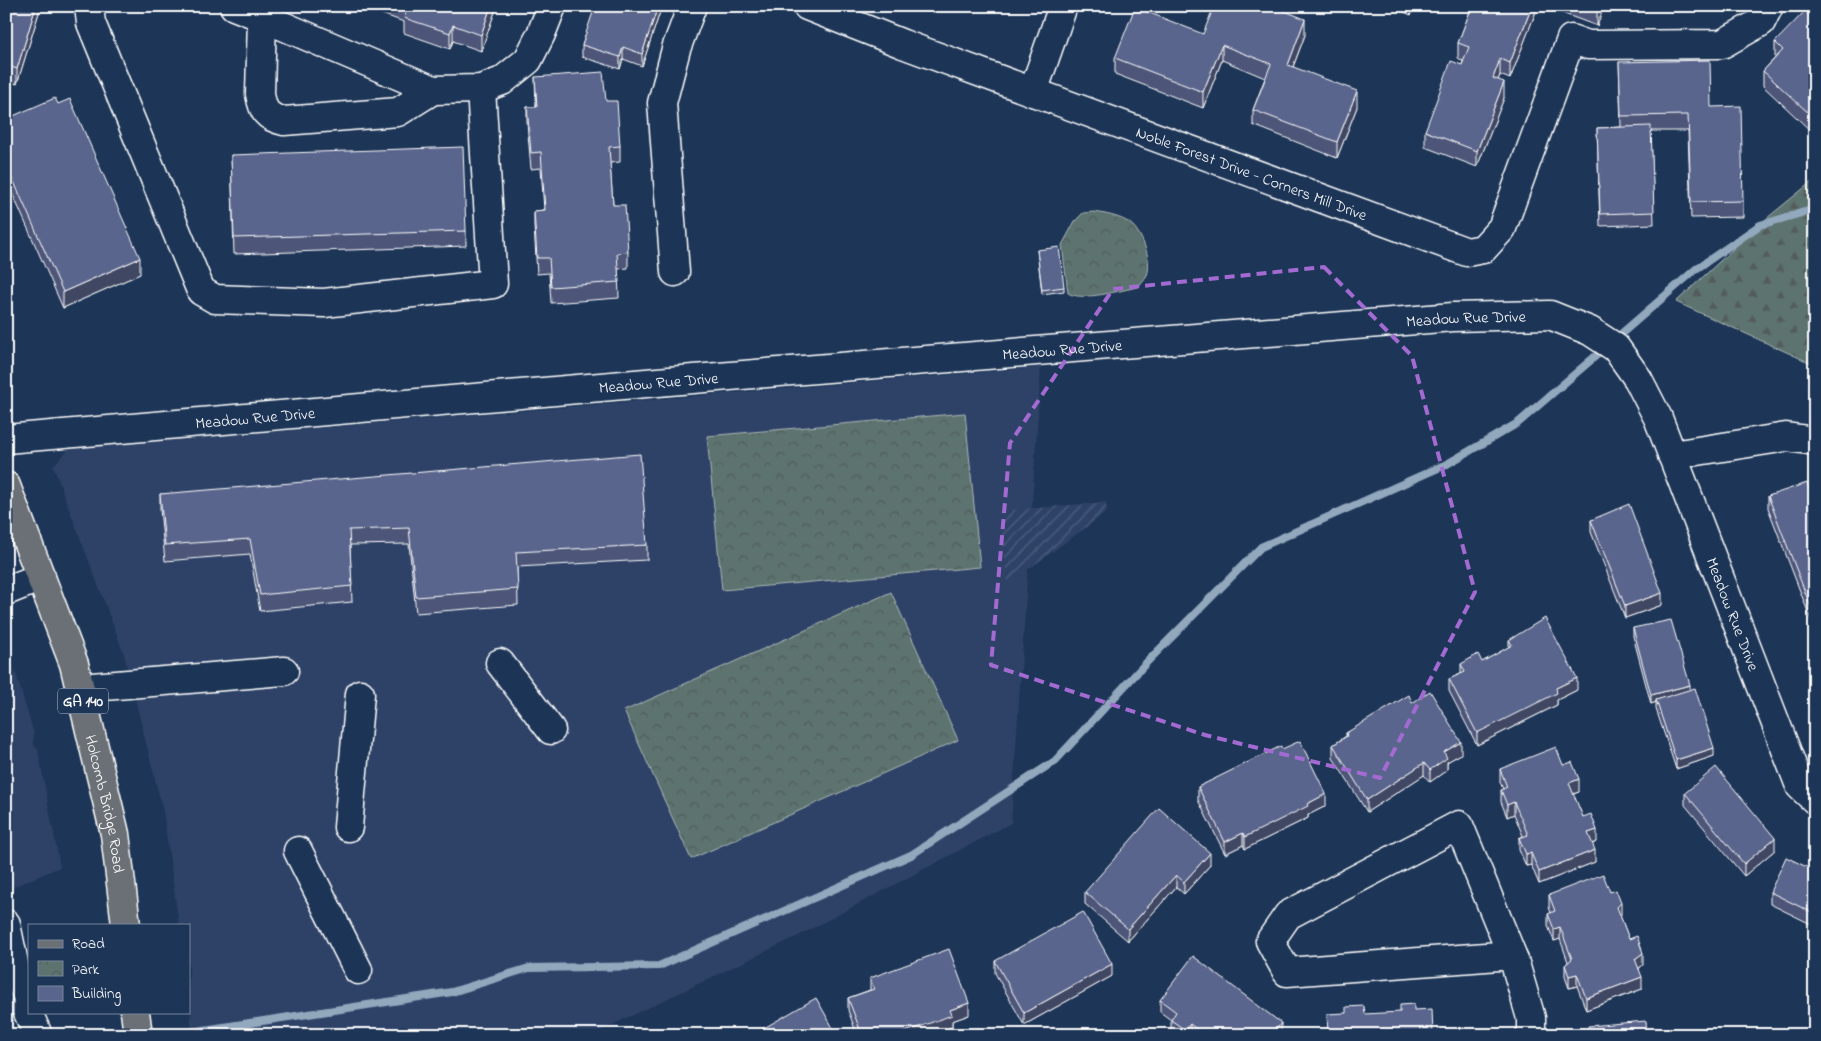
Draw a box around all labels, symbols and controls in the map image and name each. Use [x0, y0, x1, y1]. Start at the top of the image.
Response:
street label: Noble Forest Drive - Corners Mill Drive [1132, 121, 1371, 228]
street label: Meadow Rue Drive [1405, 305, 1527, 335]
street label: Meadow Rue Drive [1002, 334, 1124, 368]
street label: Meadow Rue Drive [598, 367, 720, 401]
street label: Meadow Rue Drive [194, 402, 317, 436]
street label: Meadow Rue Drive [1699, 554, 1765, 676]
road number: GA 140 [58, 688, 108, 714]
street label: Holcomb Bridge Road [77, 733, 130, 874]
legend [28, 924, 190, 1014]
text: Road [72, 933, 105, 955]
text: Park [72, 959, 100, 981]
text: Building [71, 983, 121, 1006]

